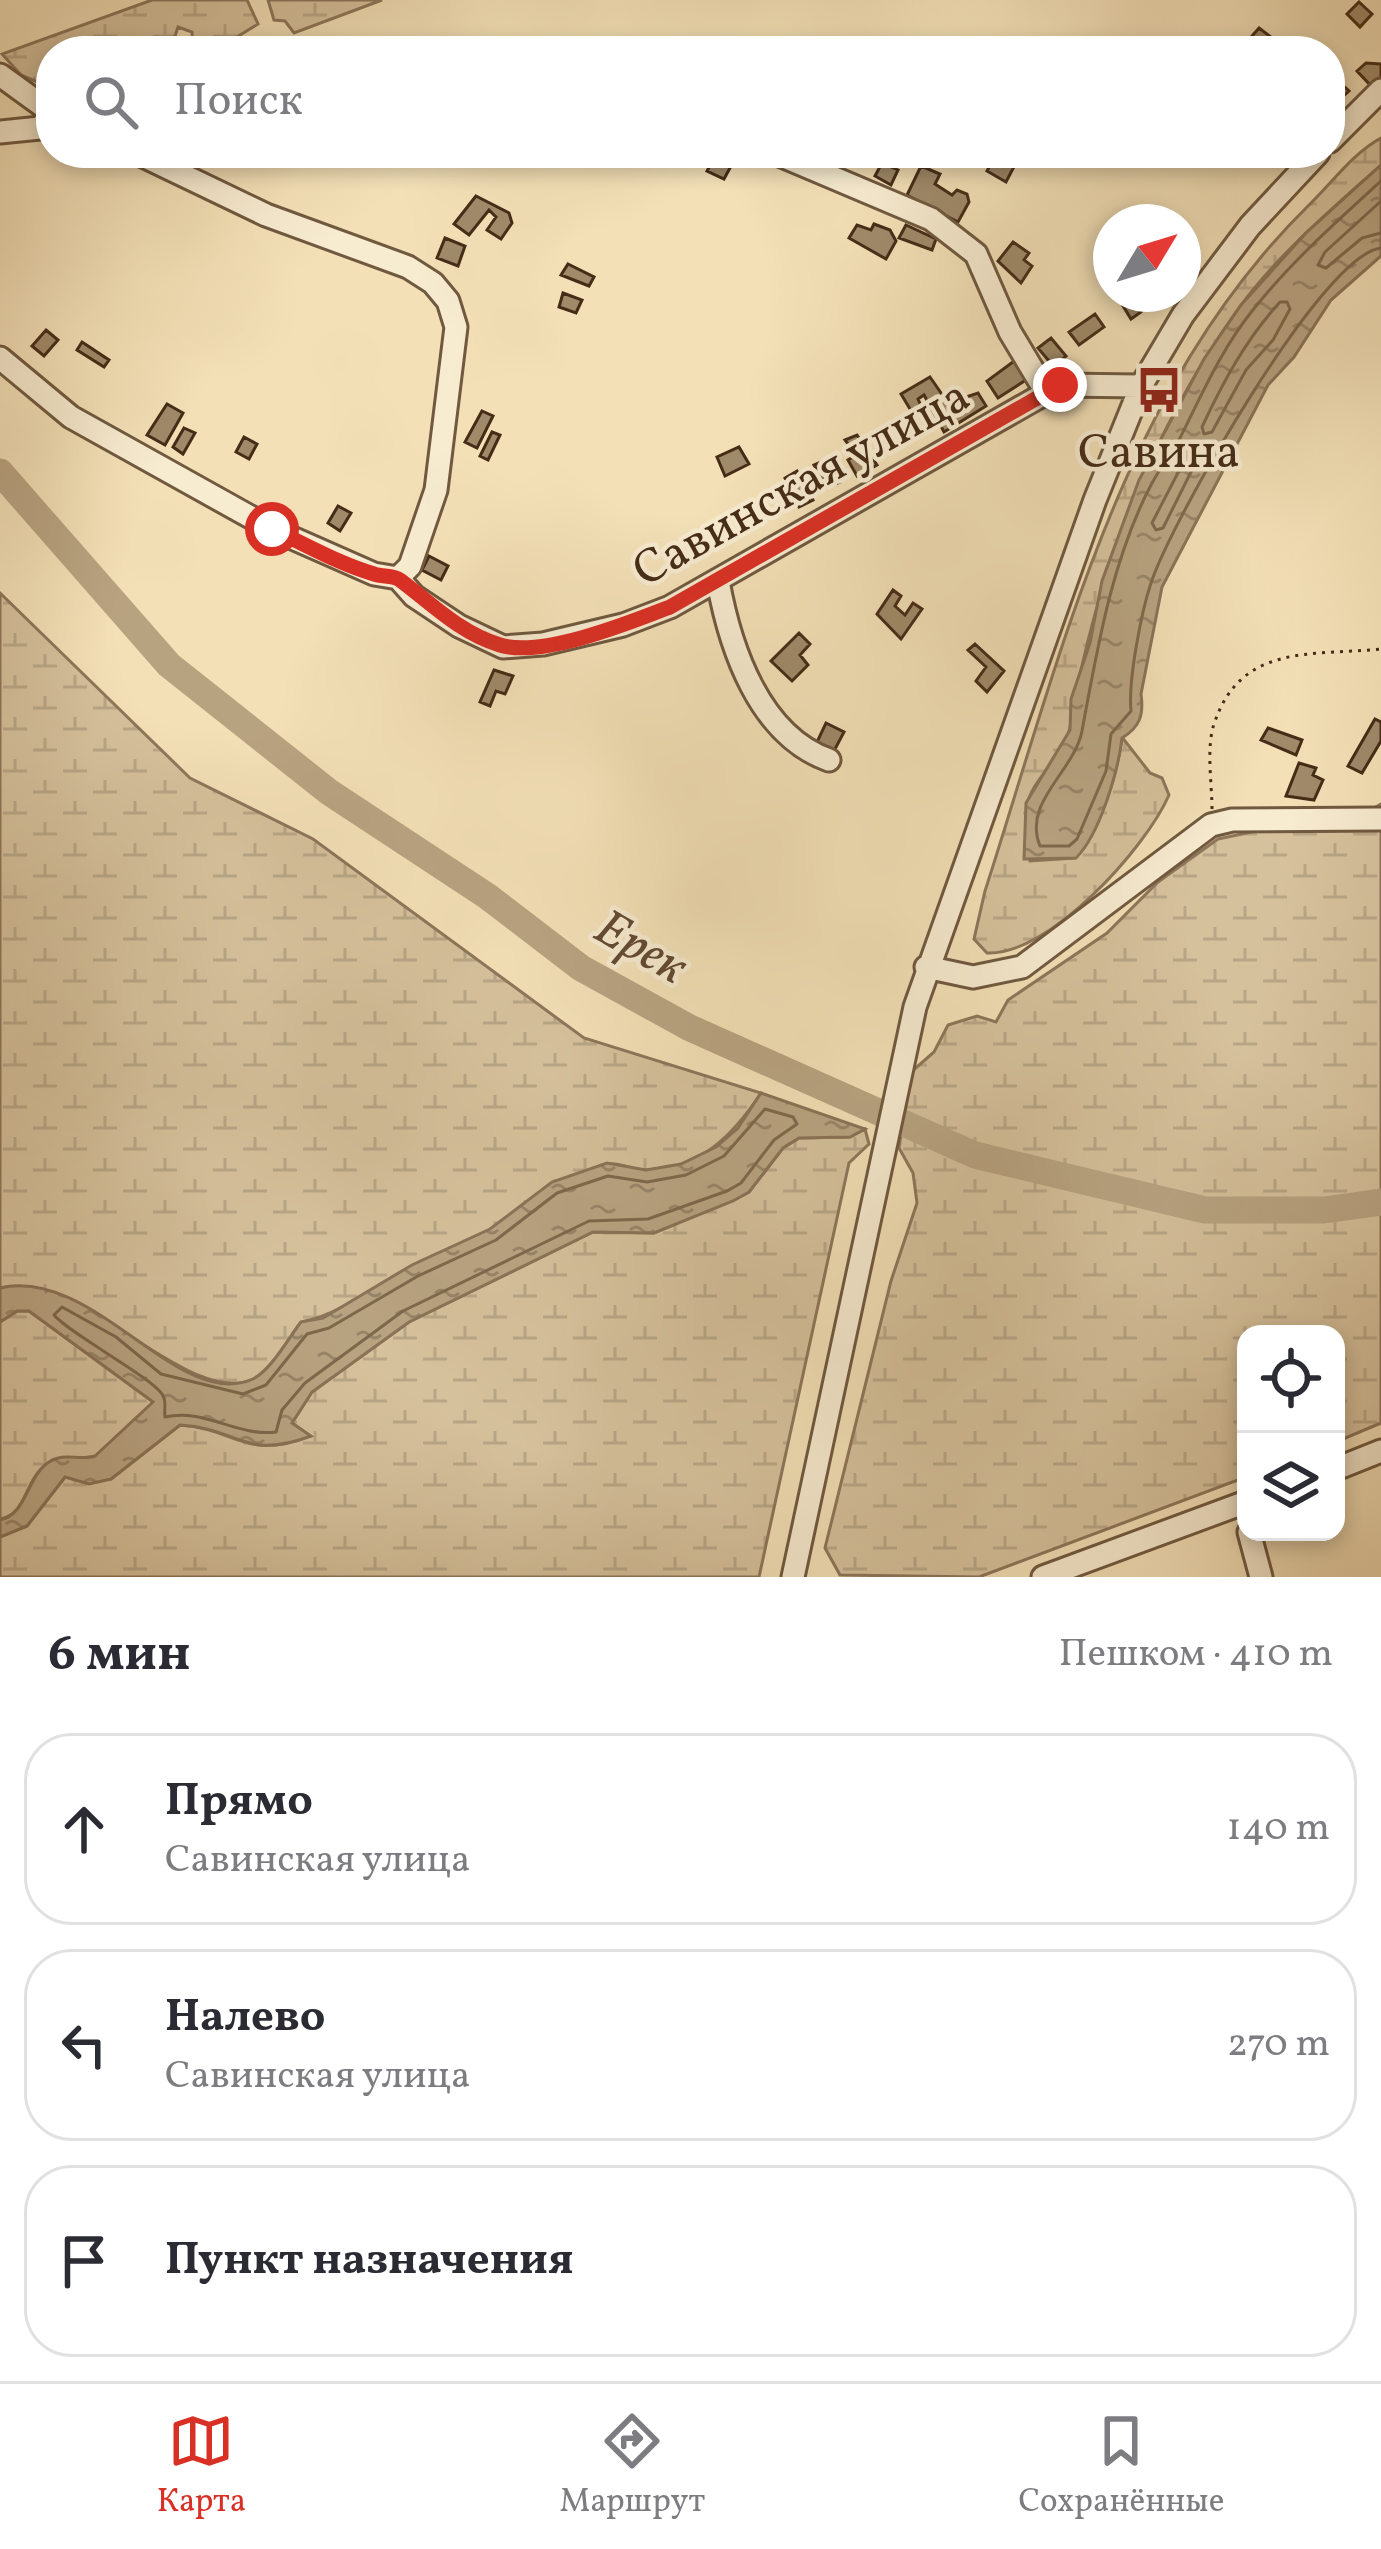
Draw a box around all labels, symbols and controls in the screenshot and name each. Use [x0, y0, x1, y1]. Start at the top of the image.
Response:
search box [36, 36, 1345, 168]
icon: search [78, 69, 144, 135]
text: Поиск [174, 71, 303, 134]
north arrow [1093, 204, 1201, 312]
route end [1033, 358, 1087, 412]
street label: Савинская улица [622, 365, 983, 605]
bus stop icon: Савина [1134, 365, 1184, 415]
place label: Савина [1078, 421, 1240, 488]
route start [245, 502, 299, 556]
water label: Ерек [580, 894, 700, 1004]
map controls [1237, 1325, 1345, 1541]
button: locate [1237, 1325, 1345, 1433]
button: layers [1237, 1433, 1345, 1541]
text: 6 мин [48, 1620, 190, 1691]
text: Пешком · 410 m [1059, 1628, 1333, 1682]
text: Прямо [165, 1771, 313, 1834]
icon: ahead [51, 1796, 117, 1862]
text: 140 m [1227, 1802, 1330, 1856]
text: Савинская улица [165, 1834, 470, 1888]
text: Налево [165, 1987, 326, 2050]
icon: left [51, 2012, 117, 2078]
text: 270 m [1227, 2018, 1330, 2072]
text: Савинская улица [165, 2050, 470, 2104]
icon: arrive [51, 2228, 117, 2294]
text: Пункт назначения [165, 2230, 574, 2293]
tab: Карта [157, 2408, 246, 2526]
tab: Маршрут [560, 2408, 705, 2526]
tab: Сохранённые [1018, 2408, 1224, 2526]

